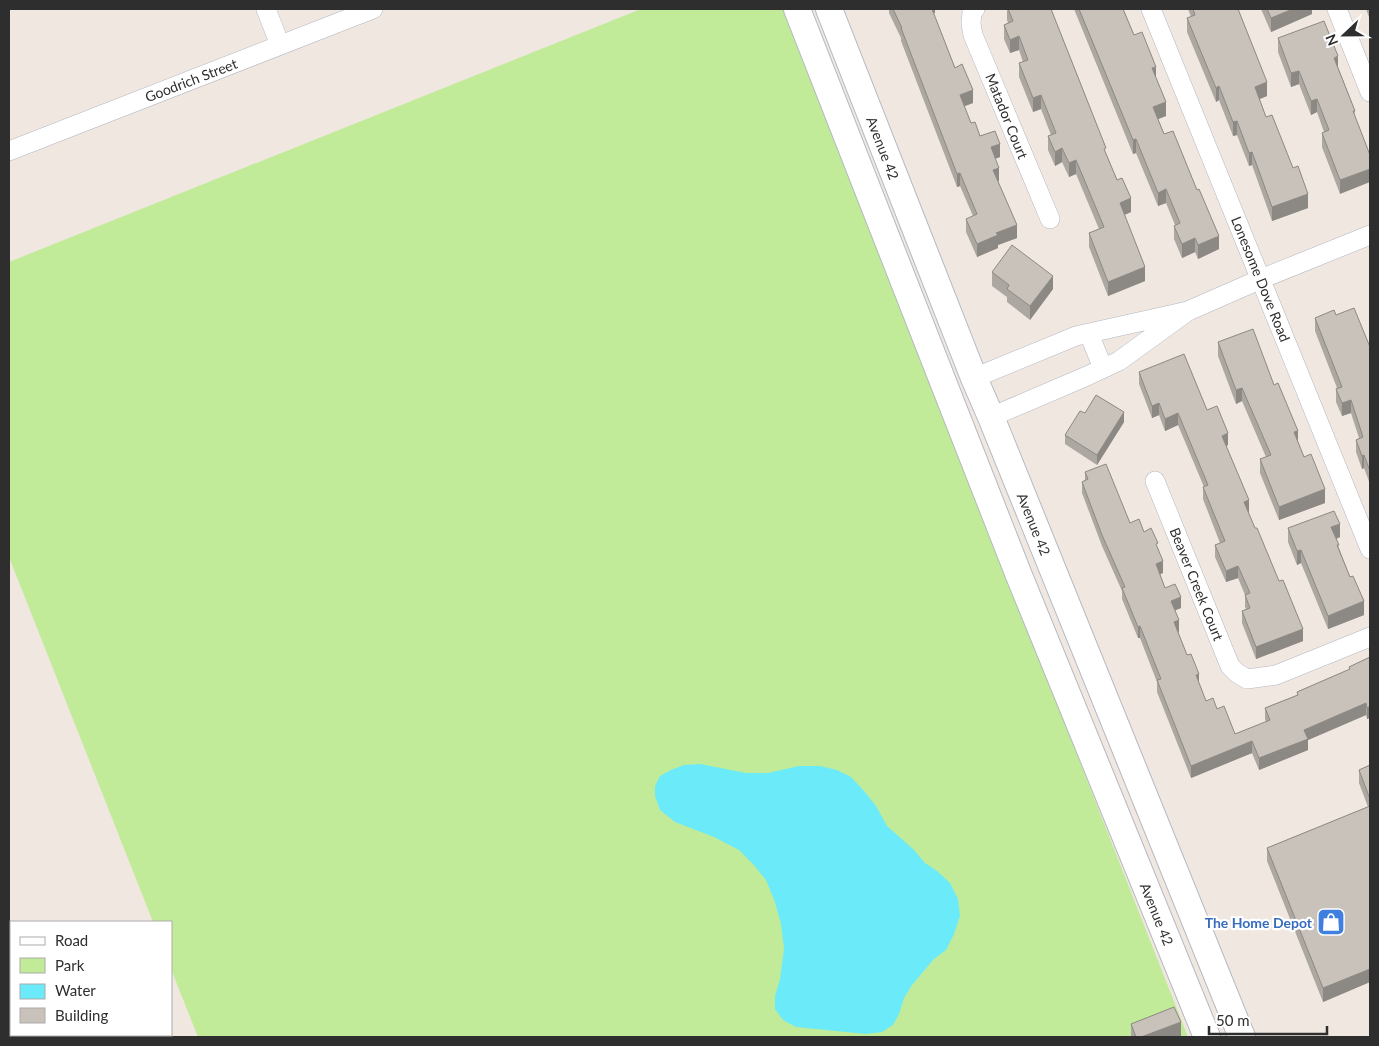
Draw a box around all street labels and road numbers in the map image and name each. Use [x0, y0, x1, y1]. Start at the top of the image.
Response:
street label: Goodrich Street [143, 55, 239, 105]
street label: Matador Court [982, 71, 1032, 161]
street label: Avenue 42 [863, 114, 903, 182]
street label: Lonesome Dove Road [1228, 214, 1294, 344]
street label: Avenue 42 [1014, 490, 1054, 558]
street label: Beaver Creek Court [1167, 525, 1227, 643]
street label: Avenue 42 [1137, 880, 1177, 948]

